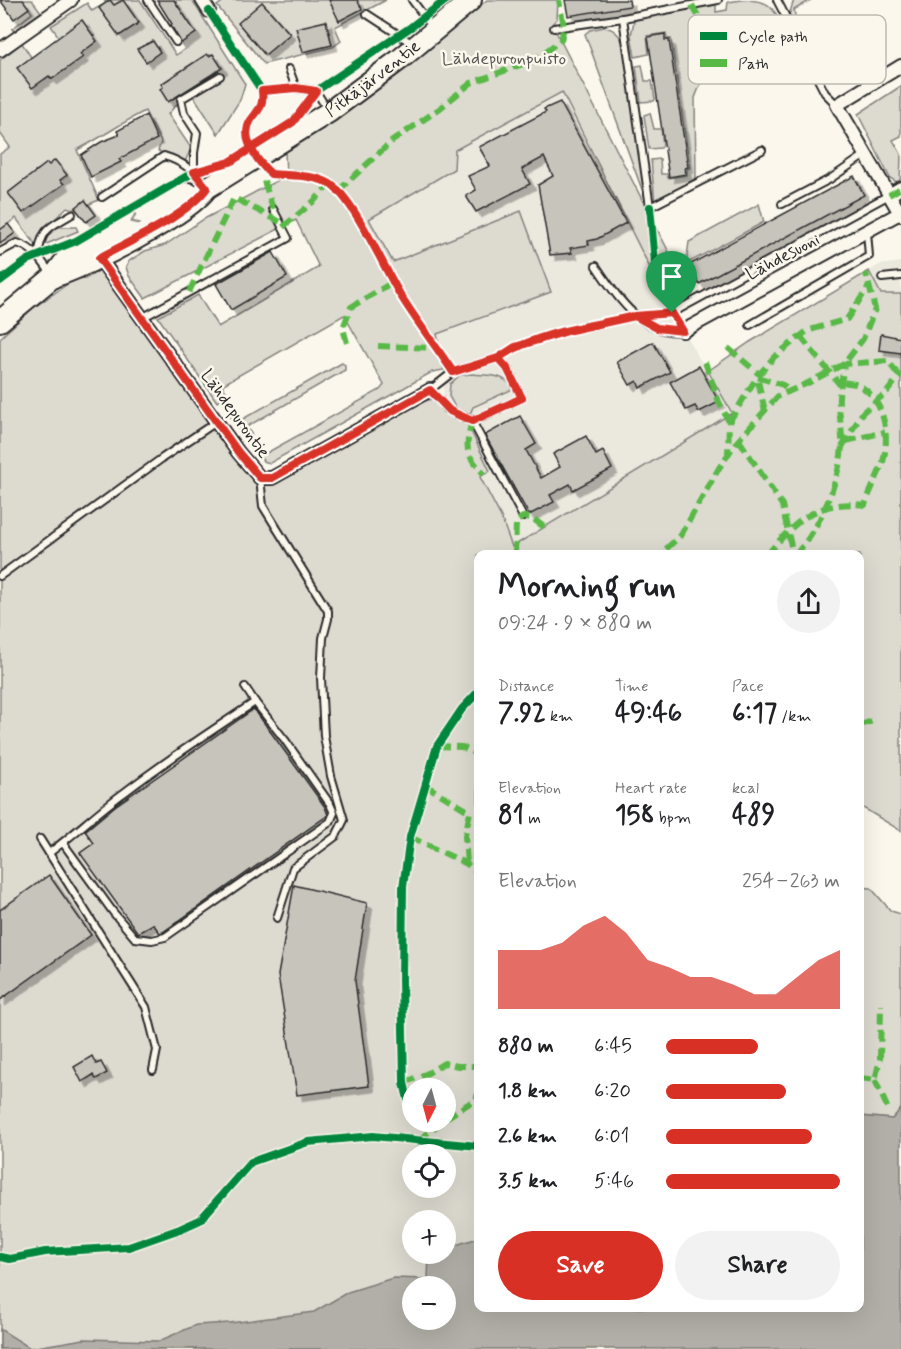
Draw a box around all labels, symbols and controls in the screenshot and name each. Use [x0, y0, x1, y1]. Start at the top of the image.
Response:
legend [688, 15, 886, 84]
text: Cycle path [738, 27, 808, 48]
street label: Pitkäjärventie [320, 35, 426, 123]
park label: Lähdepuronpuisto [442, 47, 566, 71]
text: Path [738, 54, 769, 75]
one-way arrow [131, 213, 142, 224]
street label: Lähdesuoni [742, 227, 824, 287]
pin [646, 251, 697, 313]
icon: arrive [655, 260, 688, 293]
street label: Lähdepurontie [195, 365, 275, 463]
text: Morning run [498, 565, 676, 609]
button: share [777, 570, 840, 633]
text: 09:24 · 9 × 880 m [498, 610, 652, 637]
text: Distance [498, 676, 554, 697]
text: Time [615, 676, 649, 697]
text: Pace [732, 676, 764, 697]
text: 7.92 [498, 697, 546, 731]
text: 49:46 [615, 697, 682, 731]
text: 6:17 [732, 697, 777, 731]
text: km [546, 706, 573, 727]
text: /km [777, 706, 812, 727]
text: Elevation [498, 778, 561, 799]
text: Heart rate [615, 778, 687, 799]
text: kcal [732, 778, 759, 799]
text: 81 [498, 799, 524, 833]
text: 158 [615, 799, 655, 833]
text: 489 [732, 799, 775, 833]
text: m [524, 808, 541, 829]
text: bpm [655, 808, 691, 829]
text: Elevation [498, 868, 577, 895]
text: 254–263 m [742, 868, 840, 895]
text: 880 m [498, 1033, 554, 1060]
text: 6:45 [594, 1033, 632, 1060]
north arrow [402, 1078, 456, 1132]
map controls [402, 1078, 456, 1330]
text: 1.8 km [498, 1078, 557, 1105]
text: 6:20 [594, 1078, 631, 1105]
text: 2.6 km [498, 1123, 557, 1150]
text: 6:01 [594, 1123, 629, 1150]
button: locate [402, 1144, 456, 1198]
text: 3.5 km [498, 1168, 558, 1195]
text: 5:46 [594, 1168, 634, 1195]
button: + [402, 1210, 456, 1264]
button: Save [498, 1231, 663, 1300]
button: Share [675, 1231, 840, 1300]
button: − [402, 1276, 456, 1330]

